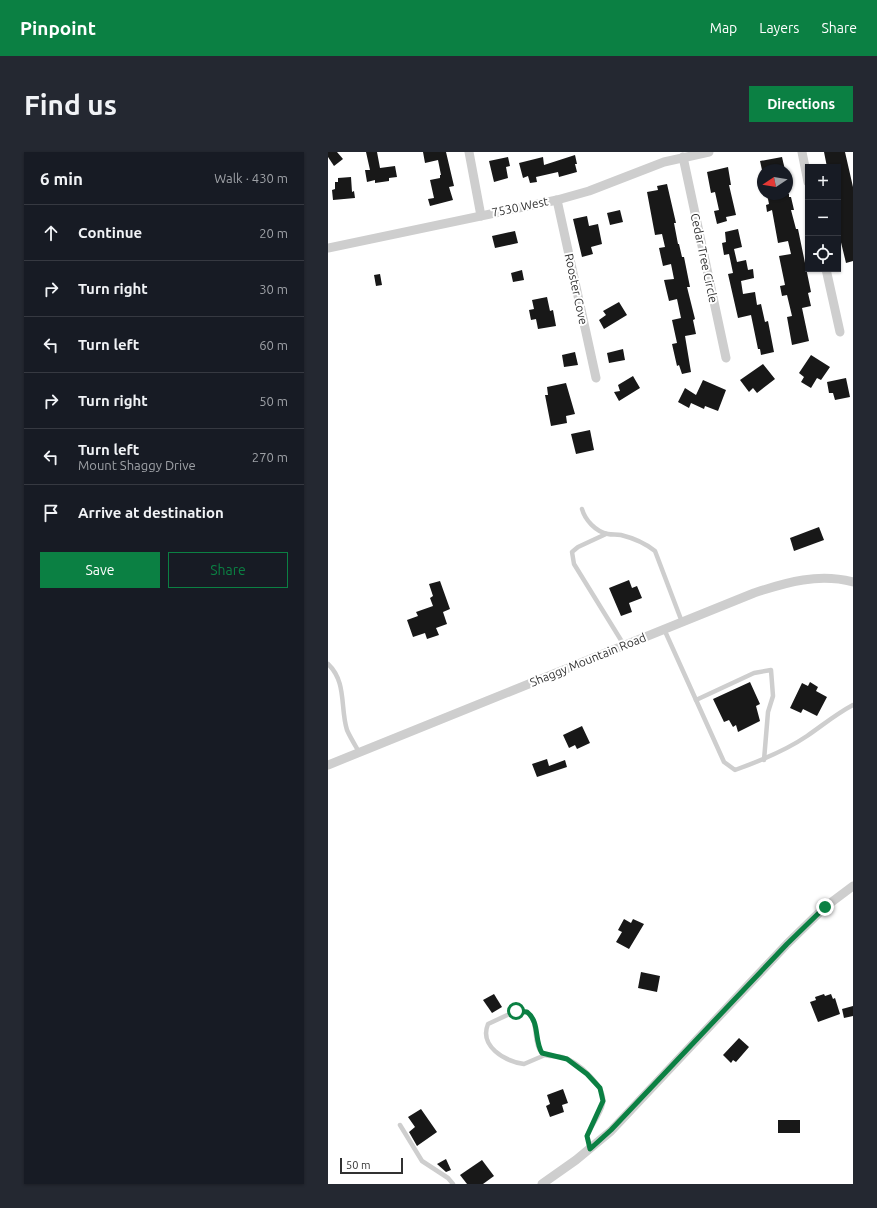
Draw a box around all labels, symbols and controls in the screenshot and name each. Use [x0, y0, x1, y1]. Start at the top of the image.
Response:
text: Pinpoint [20, 17, 96, 39]
text: Map [710, 20, 737, 36]
text: Layers [759, 20, 799, 36]
text: Share [821, 20, 857, 36]
button: Directions [749, 86, 853, 122]
text: Find us [24, 89, 117, 120]
north arrow [757, 164, 793, 200]
map controls [805, 164, 841, 272]
button: + [805, 164, 841, 200]
text: 6 min [40, 169, 83, 188]
text: Walk · 430 m [214, 171, 288, 185]
street label: 7530 West [491, 194, 550, 219]
button: − [805, 200, 841, 236]
street label: Cedar Tree Circle [689, 212, 720, 304]
icon: ahead [40, 222, 62, 244]
text: Continue [78, 224, 142, 241]
text: 20 m [259, 226, 288, 240]
button: locate [805, 236, 841, 272]
street label: Rooster Cove [563, 252, 590, 326]
icon: right [40, 278, 62, 300]
text: Turn right [78, 280, 148, 297]
text: 30 m [259, 282, 288, 296]
icon: left [40, 334, 62, 356]
text: Turn left [78, 336, 139, 353]
text: 60 m [259, 338, 288, 352]
icon: right [40, 390, 62, 412]
text: Turn right [78, 392, 148, 409]
text: 50 m [259, 394, 288, 408]
text: Turn left [78, 441, 139, 458]
icon: left [40, 446, 62, 468]
text: 270 m [252, 450, 288, 464]
text: Mount Shaggy Drive [78, 458, 196, 472]
icon: arrive [40, 502, 62, 524]
text: Arrive at destination [78, 504, 224, 521]
button: Save [40, 552, 160, 588]
button: Share [168, 552, 288, 588]
street label: Shaggy Mountain Road [528, 630, 648, 689]
route end [816, 898, 834, 916]
route start [507, 1002, 525, 1020]
scale bar [340, 1156, 403, 1175]
text: 50 m [346, 1159, 370, 1171]

